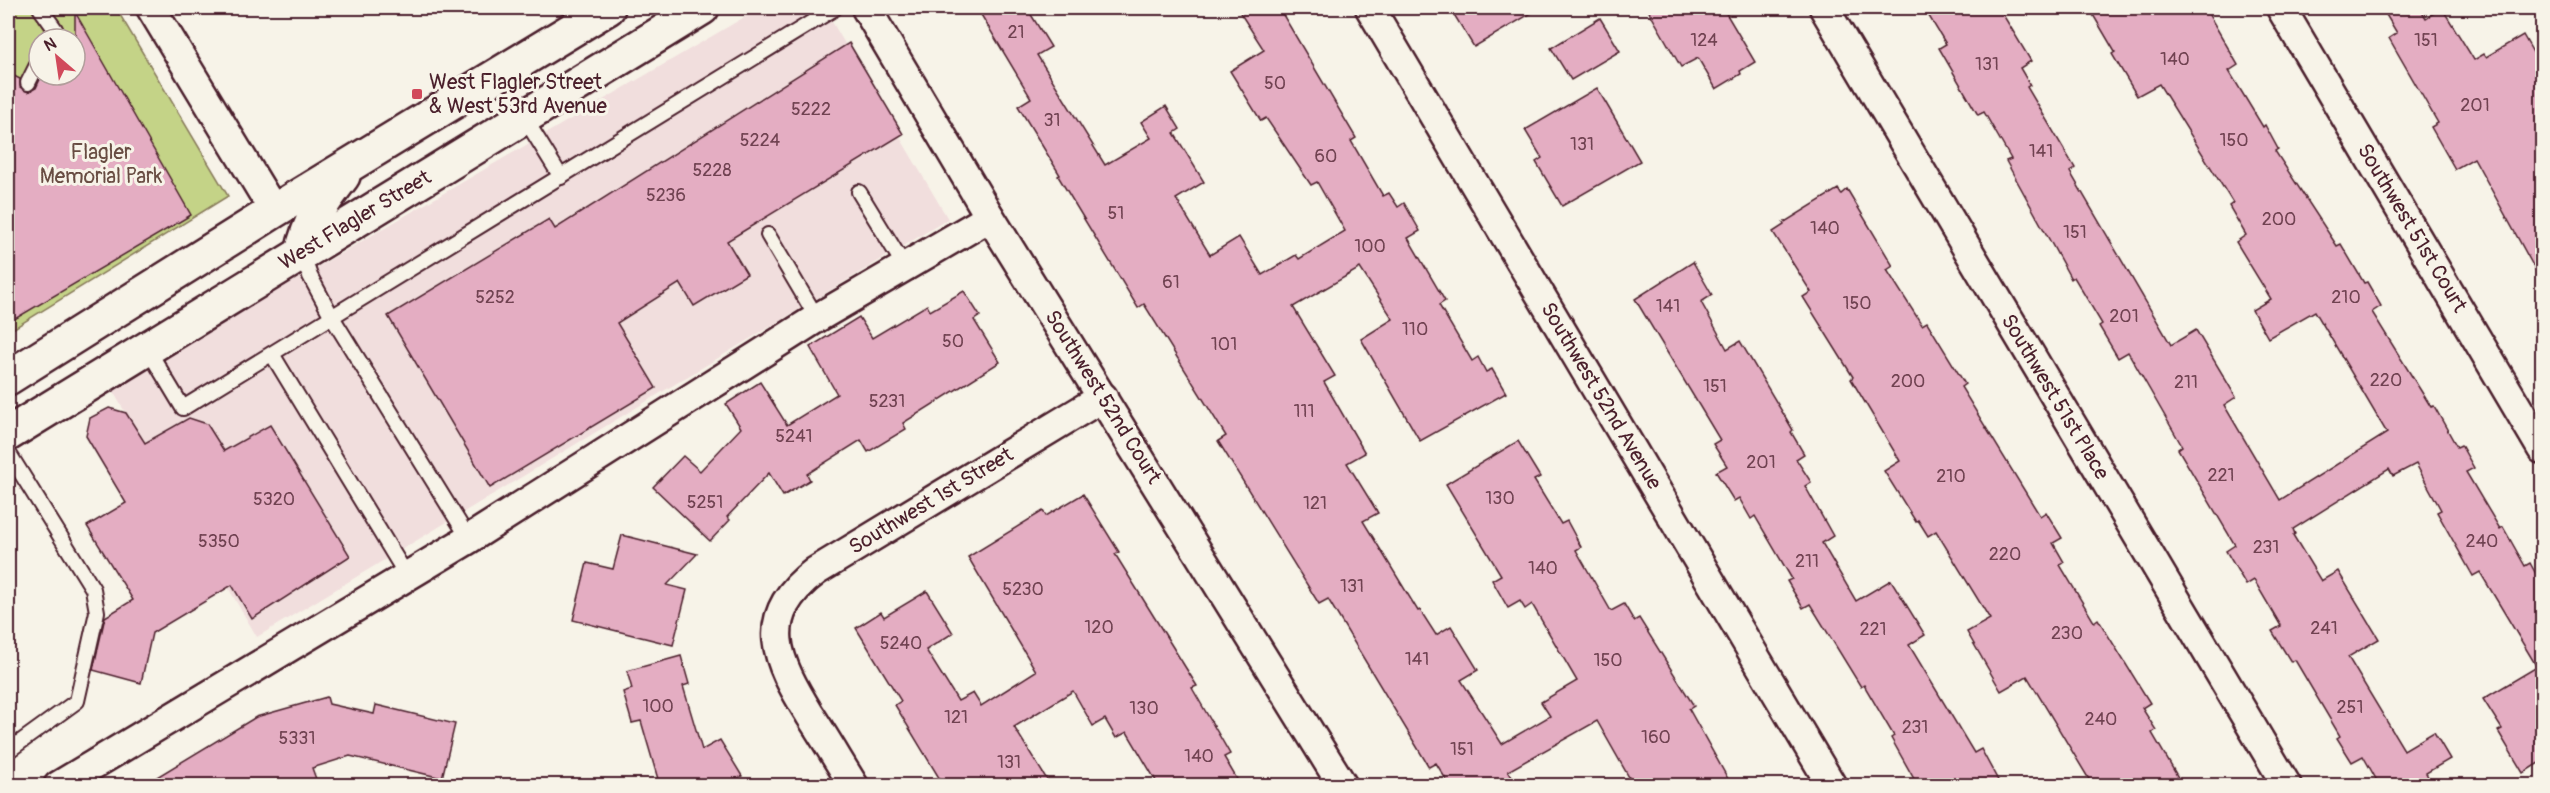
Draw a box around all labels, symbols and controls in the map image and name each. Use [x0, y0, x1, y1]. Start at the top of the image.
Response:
house number: 21 [1007, 21, 1025, 44]
north arrow [27, 27, 87, 87]
house number: 124 [1690, 29, 1718, 52]
house number: 151 [2414, 29, 2438, 52]
text: N [41, 33, 60, 56]
house number: 140 [2160, 48, 2190, 71]
house number: 131 [1975, 53, 1999, 76]
place label: West Flagler Street & West 53rd Avenue [429, 69, 608, 120]
house number: 50 [1264, 72, 1286, 95]
marker: West Flagler Street & West 53rd Avenue [410, 87, 424, 101]
house number: 201 [2460, 94, 2490, 117]
house number: 5222 [791, 98, 831, 121]
house number: 31 [1043, 109, 1061, 132]
house number: 5224 [740, 129, 781, 152]
house number: 150 [2219, 129, 2249, 152]
house number: 131 [1570, 133, 1594, 156]
park label: Flagler Memorial Park [40, 139, 162, 190]
street label: Southwest 51st Court [2351, 139, 2473, 318]
house number: 141 [2029, 140, 2053, 163]
house number: 60 [1315, 145, 1337, 168]
house number: 5228 [693, 159, 731, 182]
street label: West Flagler Street [274, 164, 437, 276]
house number: 5236 [646, 184, 686, 207]
house number: 51 [1108, 202, 1124, 225]
house number: 200 [2262, 208, 2296, 231]
house number: 140 [1810, 217, 1840, 240]
house number: 151 [2063, 221, 2087, 244]
house number: 100 [1354, 235, 1386, 258]
house number: 61 [1162, 271, 1180, 294]
house number: 5252 [475, 286, 515, 309]
house number: 210 [2331, 286, 2361, 309]
house number: 150 [1842, 292, 1872, 315]
house number: 141 [1656, 295, 1680, 318]
street label: Southwest 52nd Avenue [1534, 297, 1668, 495]
street label: Southwest 52nd Court [1039, 305, 1168, 489]
house number: 201 [2109, 305, 2139, 328]
street label: Southwest 51st Place [1995, 309, 2115, 485]
house number: 110 [1402, 318, 1428, 341]
house number: 50 [942, 330, 964, 353]
house number: 101 [1211, 333, 1237, 356]
house number: 220 [2370, 369, 2402, 392]
house number: 200 [1891, 370, 1925, 393]
house number: 211 [2174, 371, 2198, 394]
house number: 151 [1703, 375, 1727, 398]
house number: 5231 [869, 390, 905, 413]
house number: 111 [1293, 400, 1315, 423]
house number: 5241 [775, 425, 813, 448]
street label: Southwest 1st Street [844, 441, 1019, 561]
house number: 201 [1746, 451, 1776, 474]
house number: 221 [2207, 464, 2235, 487]
house number: 210 [1936, 465, 1966, 488]
house number: 130 [1485, 487, 1515, 510]
house number: 5320 [253, 488, 295, 511]
house number: 5251 [687, 491, 723, 514]
house number: 121 [1303, 492, 1327, 515]
house number: 5350 [198, 530, 240, 553]
house number: 240 [2466, 530, 2498, 553]
house number: 231 [2253, 536, 2279, 559]
house number: 220 [1989, 543, 2021, 566]
house number: 211 [1795, 550, 1819, 573]
house number: 140 [1528, 557, 1558, 580]
house number: 131 [1340, 575, 1364, 598]
house number: 5230 [1002, 578, 1044, 601]
house number: 120 [1084, 616, 1114, 639]
house number: 241 [2310, 617, 2338, 640]
house number: 221 [1859, 618, 1887, 641]
house number: 230 [2051, 622, 2083, 645]
house number: 5240 [880, 632, 922, 655]
house number: 141 [1405, 648, 1429, 671]
house number: 150 [1593, 649, 1623, 672]
house number: 100 [642, 695, 674, 718]
house number: 251 [2337, 696, 2363, 719]
house number: 130 [1129, 697, 1159, 720]
house number: 121 [944, 706, 968, 729]
house number: 240 [2085, 708, 2117, 731]
house number: 231 [1902, 716, 1928, 739]
house number: 160 [1641, 726, 1671, 749]
house number: 5331 [279, 727, 315, 750]
house number: 151 [1450, 738, 1474, 761]
house number: 140 [1184, 745, 1214, 768]
house number: 131 [997, 751, 1021, 774]

